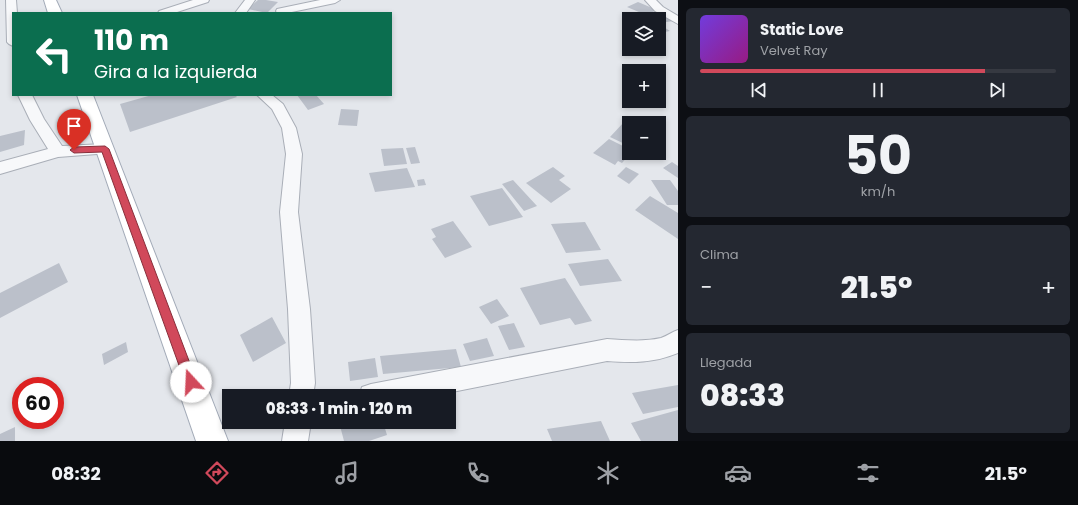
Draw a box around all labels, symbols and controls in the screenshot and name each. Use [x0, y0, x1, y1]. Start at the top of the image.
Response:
map controls [622, 12, 666, 160]
button: layers [622, 12, 666, 56]
text: Static Love [760, 19, 844, 40]
text: 110 m [94, 21, 169, 60]
icon: left [28, 28, 80, 80]
text: Velvet Ray [760, 41, 828, 60]
text: Gira a la izquierda [94, 59, 257, 84]
button: + [622, 64, 666, 108]
icon: previous [748, 79, 770, 101]
icon: pause [867, 79, 889, 101]
icon: next [986, 79, 1008, 101]
pin [57, 109, 91, 150]
icon: arrive [63, 115, 85, 137]
button: − [622, 116, 666, 160]
text: 50 [844, 119, 912, 192]
text: km/h [861, 182, 895, 201]
text: Clima [700, 245, 739, 264]
text: 21.5° [841, 266, 912, 309]
text: − [700, 272, 712, 303]
text: + [1041, 272, 1056, 303]
text: Llegada [700, 353, 752, 372]
position arrow [170, 361, 212, 403]
text: 08:33 [700, 374, 785, 417]
speed limit sign: 60 [12, 377, 64, 429]
text: 08:33 · 1 min · 120 m [266, 398, 412, 419]
icon: directions [203, 459, 231, 487]
icon: music [333, 459, 361, 487]
icon: phone [464, 459, 492, 487]
icon: climate [594, 459, 622, 487]
icon: car [724, 459, 752, 487]
icon: filters [854, 459, 882, 487]
text: 08:32 [51, 461, 101, 486]
text: 21.5° [985, 461, 1027, 486]

